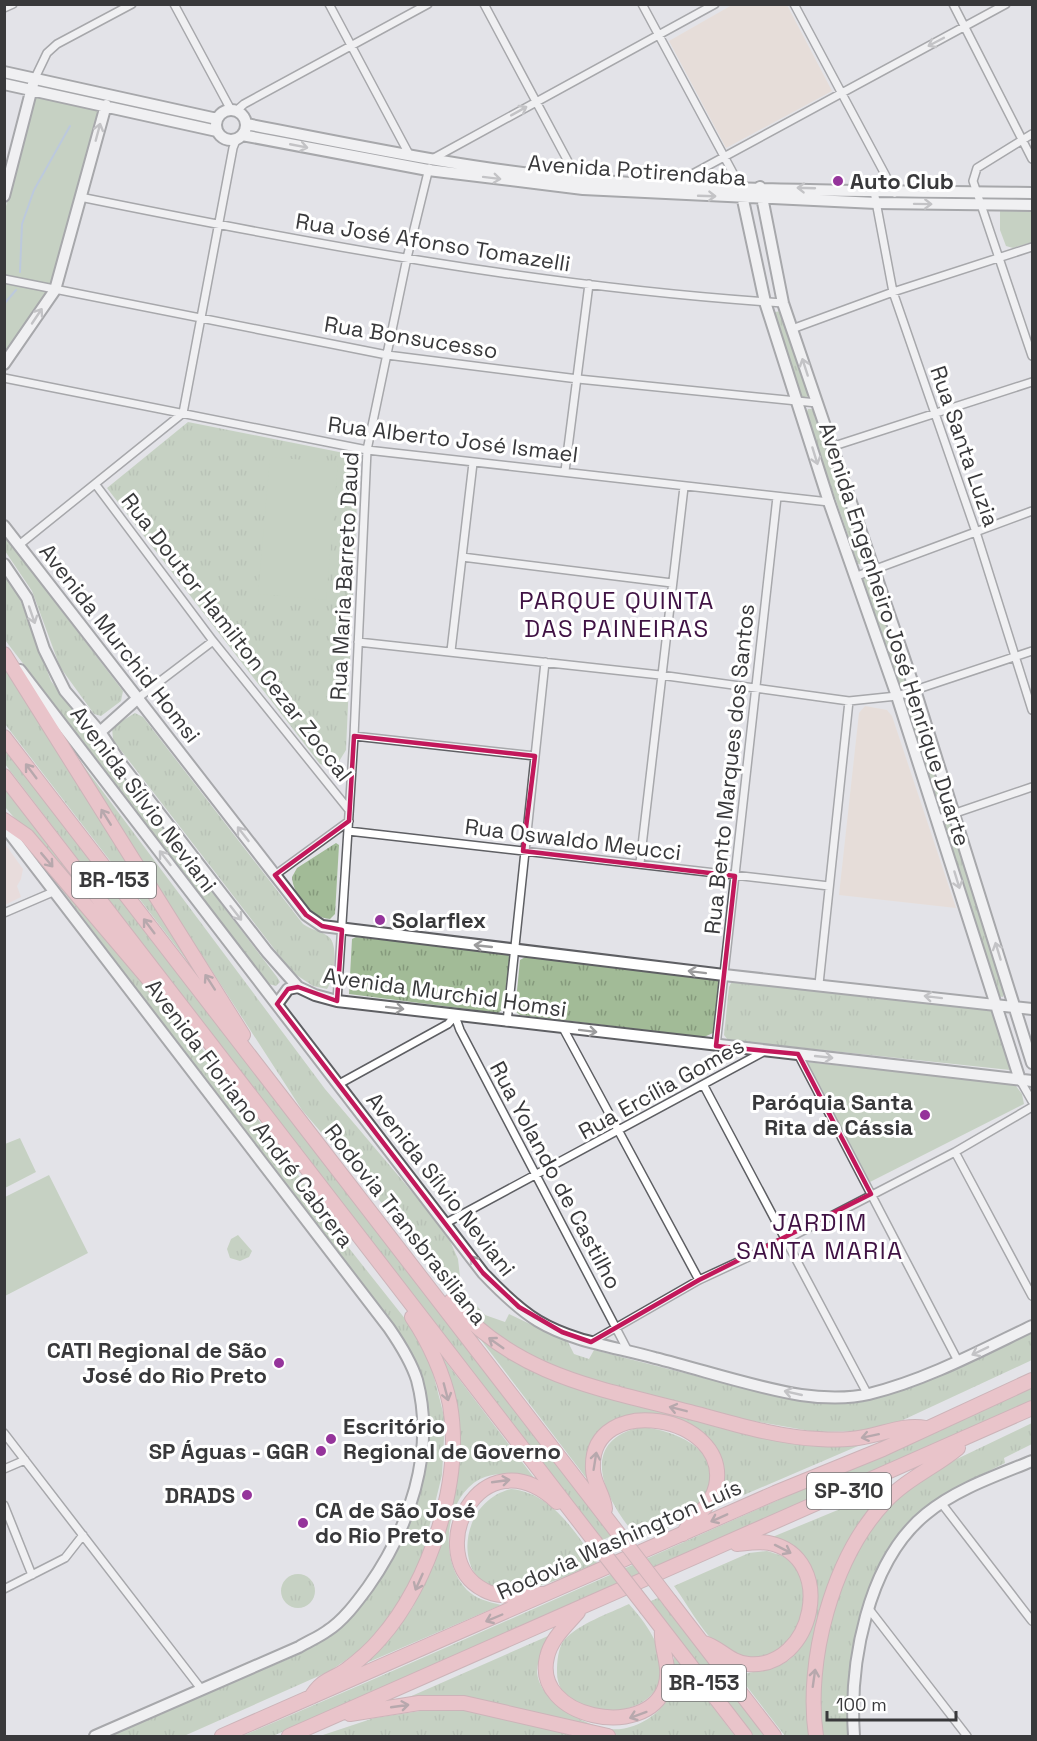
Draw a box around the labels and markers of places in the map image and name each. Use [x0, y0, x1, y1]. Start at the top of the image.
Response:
place label: Auto Club [850, 167, 954, 195]
marker: Auto Club [831, 174, 845, 188]
place label: Solarflex [392, 906, 486, 934]
marker: Solarflex [373, 913, 387, 927]
place label: Paróquia Santa Rita de Cássia [752, 1088, 913, 1141]
marker: Paróquia Santa Rita de Cássia [918, 1108, 932, 1122]
place label: CATI Regional de São José do Rio Preto [47, 1336, 267, 1389]
marker: CATI Regional de São José do Rio Preto [272, 1356, 286, 1370]
place label: Escritório Regional de Governo [343, 1412, 561, 1465]
marker: Escritório Regional de Governo [324, 1432, 338, 1446]
place label: SP Águas - GGR [149, 1437, 309, 1465]
marker: SP Águas - GGR [314, 1444, 328, 1458]
place label: DRADS [165, 1481, 235, 1509]
marker: DRADS [240, 1488, 254, 1502]
place label: CA de São José do Rio Preto [315, 1496, 476, 1549]
marker: CA de São José do Rio Preto [296, 1516, 310, 1530]

